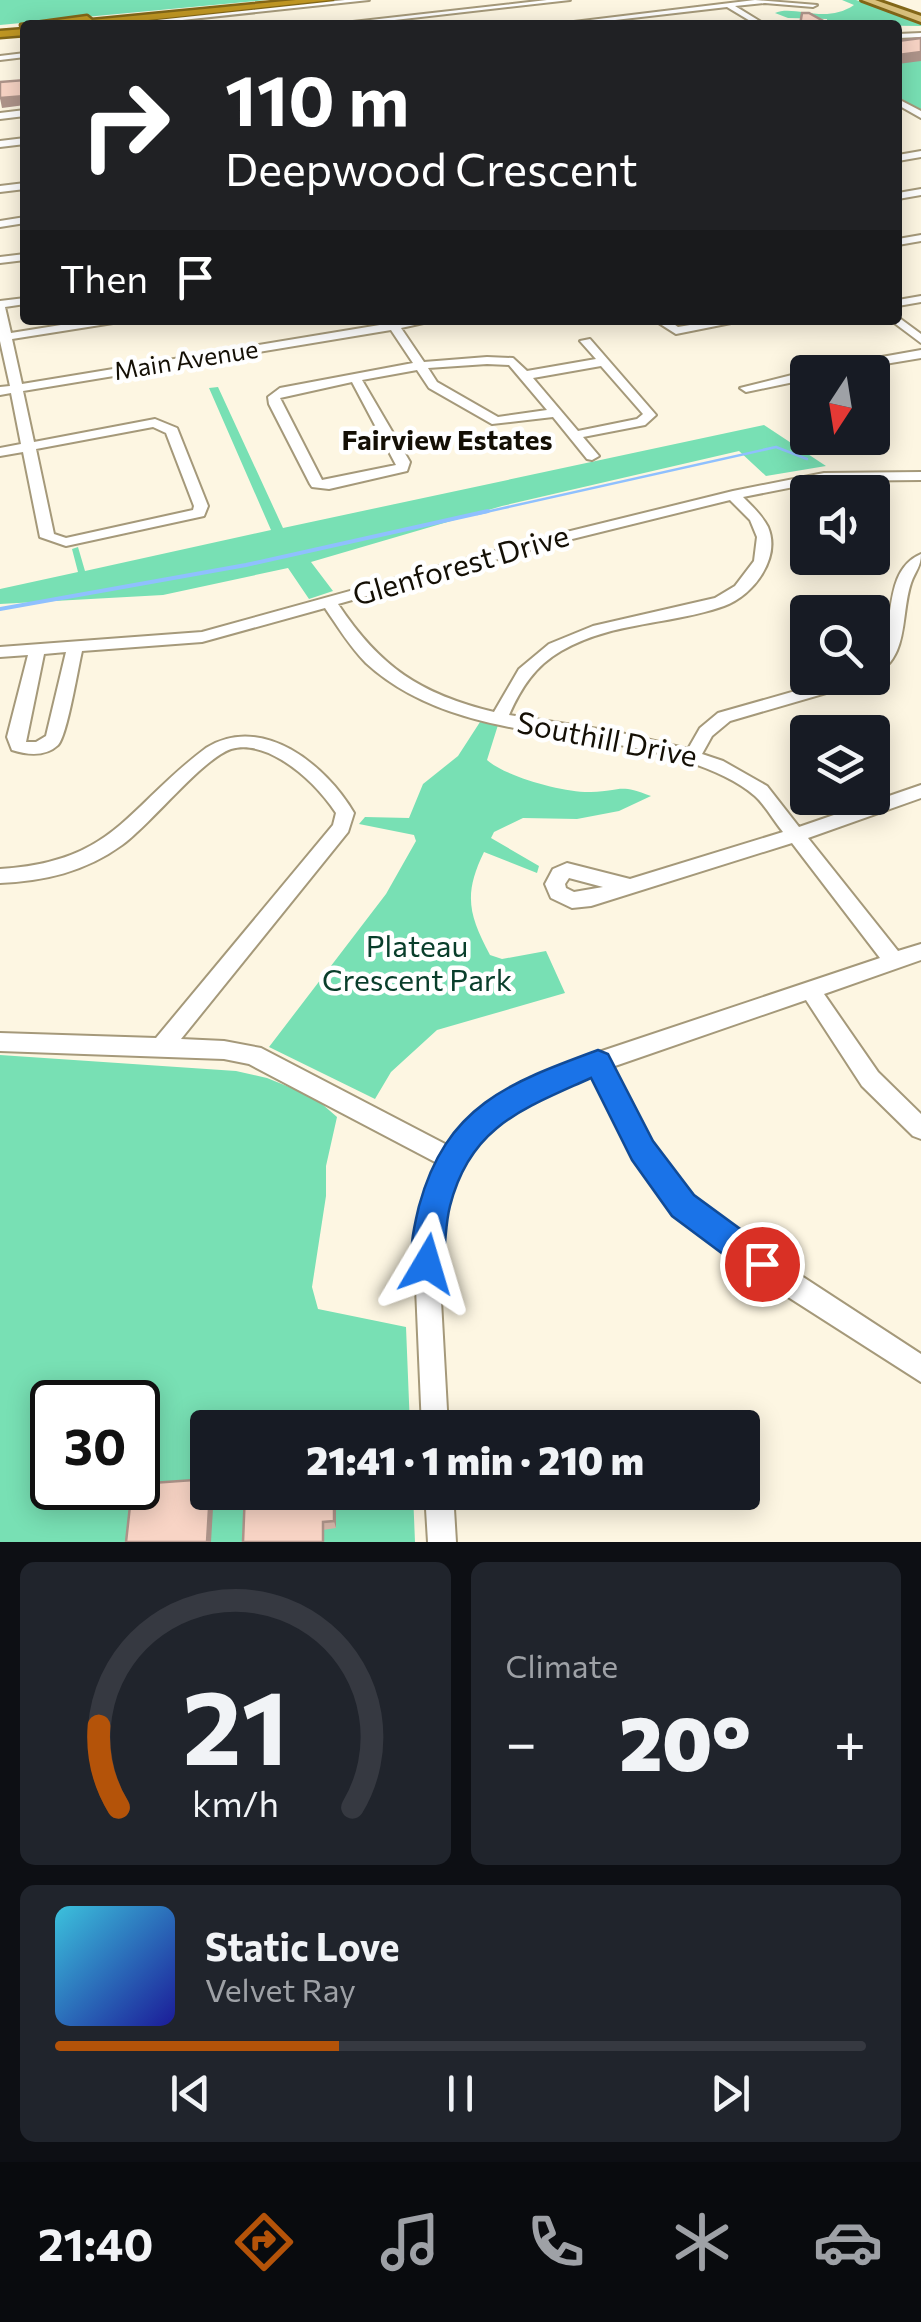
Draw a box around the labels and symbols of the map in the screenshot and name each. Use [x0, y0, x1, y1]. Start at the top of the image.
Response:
street label: Main Avenue [112, 333, 260, 385]
north arrow [790, 355, 890, 455]
district label: Fairview Estates [341, 422, 553, 456]
street label: Glenforest Drive [348, 515, 573, 612]
street label: Southill Drive [514, 702, 701, 773]
park label: Plateau Crescent Park [322, 926, 512, 997]
position arrow [375, 1212, 479, 1316]
pin [720, 1222, 805, 1307]
speed limit sign: 30 [30, 1380, 160, 1510]

